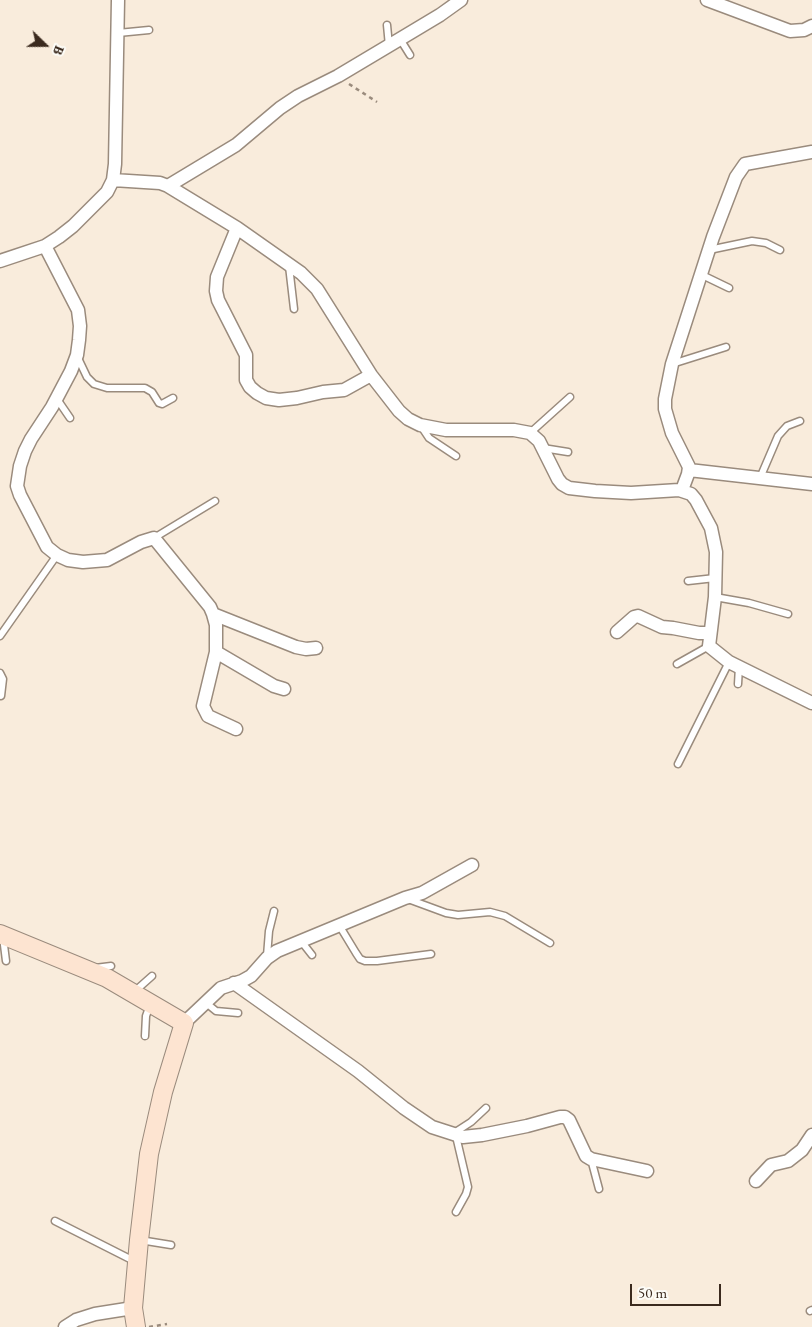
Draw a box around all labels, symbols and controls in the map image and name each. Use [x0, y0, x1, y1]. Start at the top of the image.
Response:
north arrow [20, 20, 70, 70]
text: B [49, 43, 69, 58]
scale bar [632, 1274, 723, 1306]
text: 50 m [638, 1283, 667, 1302]

